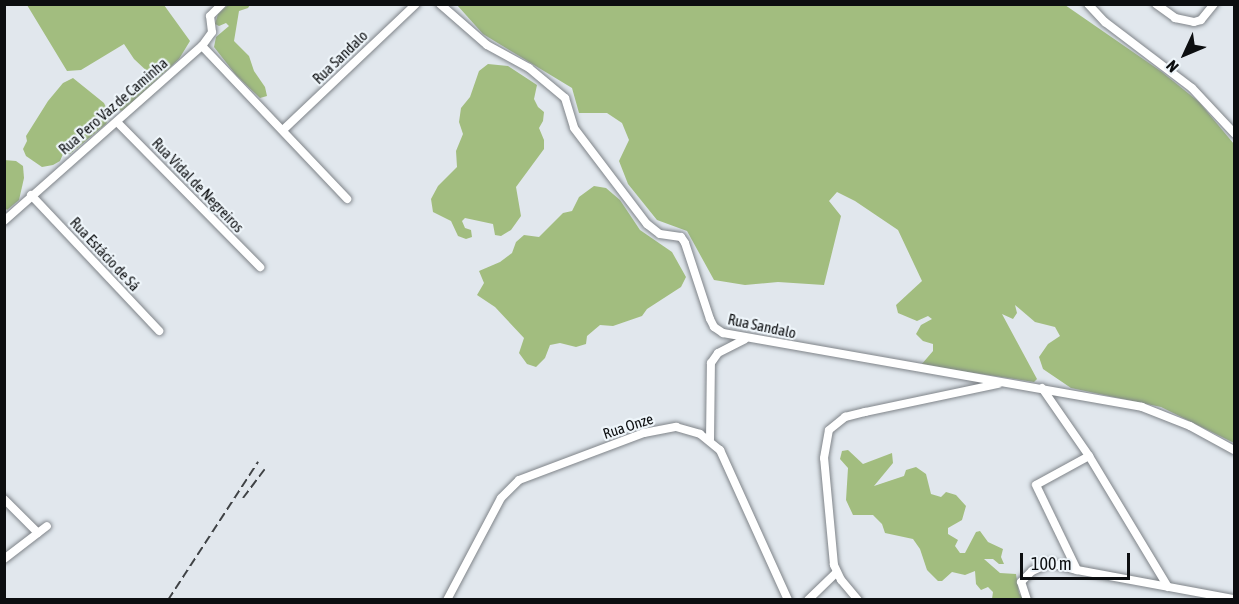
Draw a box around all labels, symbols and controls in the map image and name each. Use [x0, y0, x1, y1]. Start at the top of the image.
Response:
north arrow [1155, 24, 1215, 84]
street label: Rua Sandalo [309, 26, 371, 88]
street label: Rua Pero Vaz de Caminha [55, 54, 171, 158]
text: N [1162, 57, 1182, 76]
street label: Rua Vidal de Negreiros [148, 134, 248, 236]
street label: Rua Estácio de Sá [66, 213, 144, 295]
street label: Rua Sandalo [726, 310, 798, 342]
street label: Rua Onze [601, 409, 655, 443]
scale bar [1023, 541, 1132, 579]
text: 100 m [1031, 553, 1072, 574]

